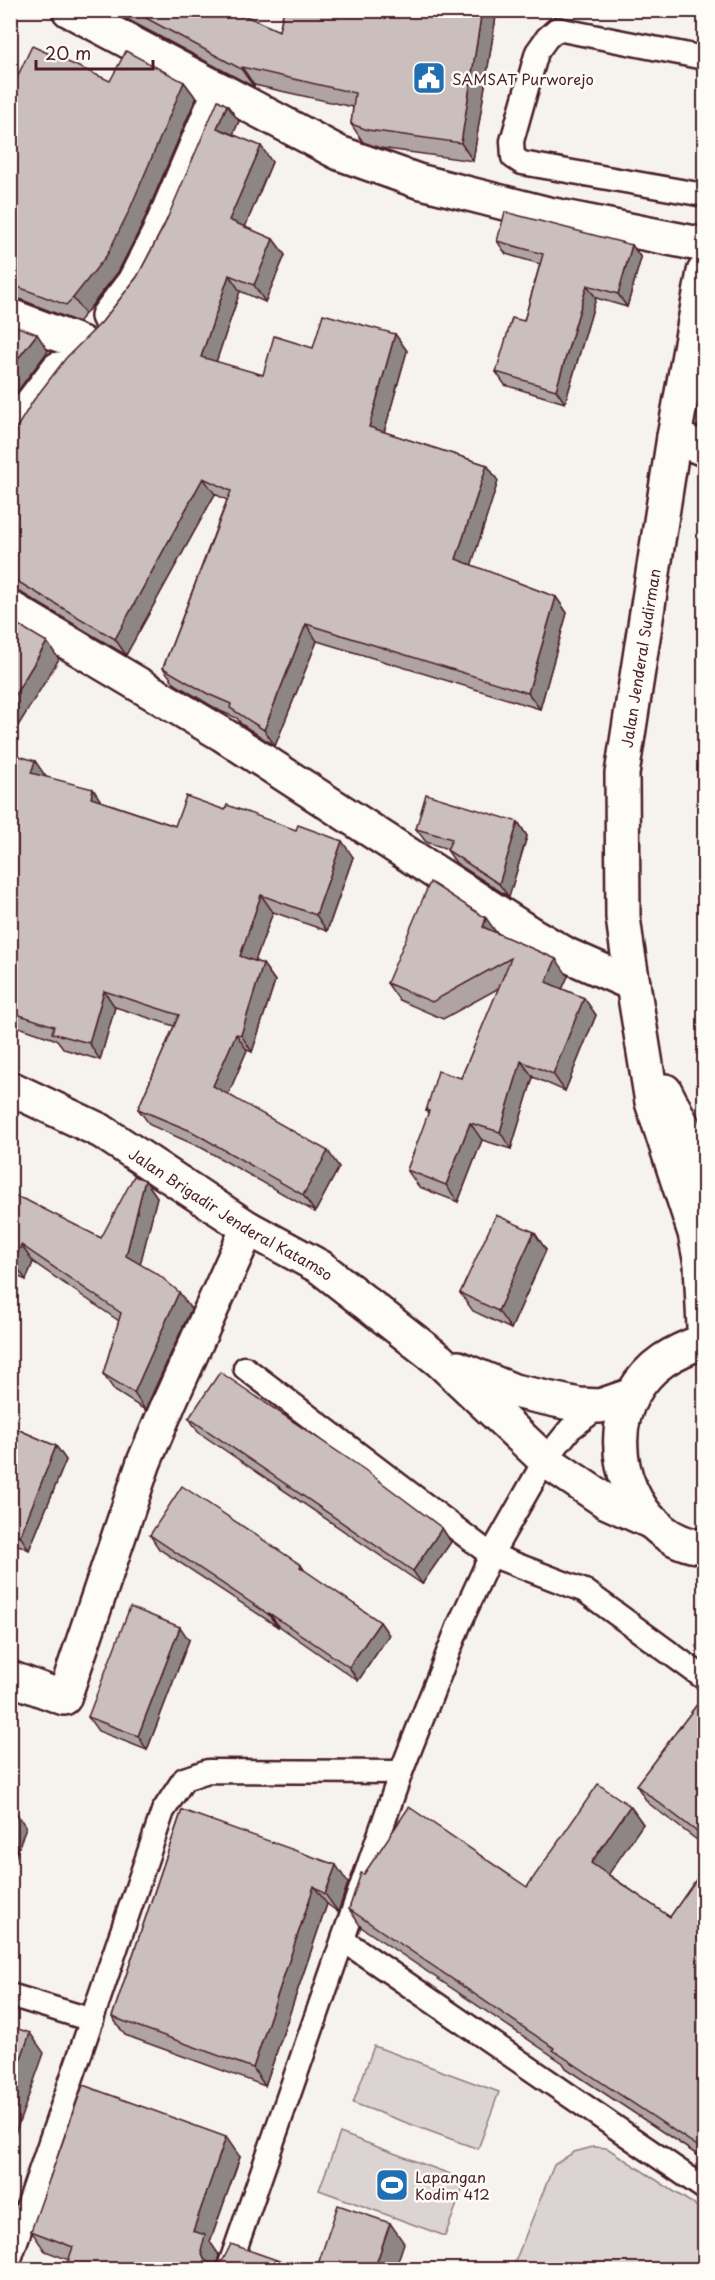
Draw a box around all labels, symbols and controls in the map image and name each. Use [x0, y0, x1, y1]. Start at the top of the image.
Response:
scale bar [36, 33, 153, 71]
text: 20 m [45, 39, 91, 66]
public building icon: SAMSAT Purworejo [411, 60, 447, 96]
place label: SAMSAT Purworejo [452, 67, 594, 90]
street label: Jalan Jenderal Sudirman [614, 567, 666, 749]
street label: Jalan Brigadir Jenderal Katamso [125, 1141, 339, 1285]
place label: Lapangan Kodim 412 [415, 2165, 490, 2205]
sports icon: Lapangan Kodim 412 [374, 2167, 410, 2203]

